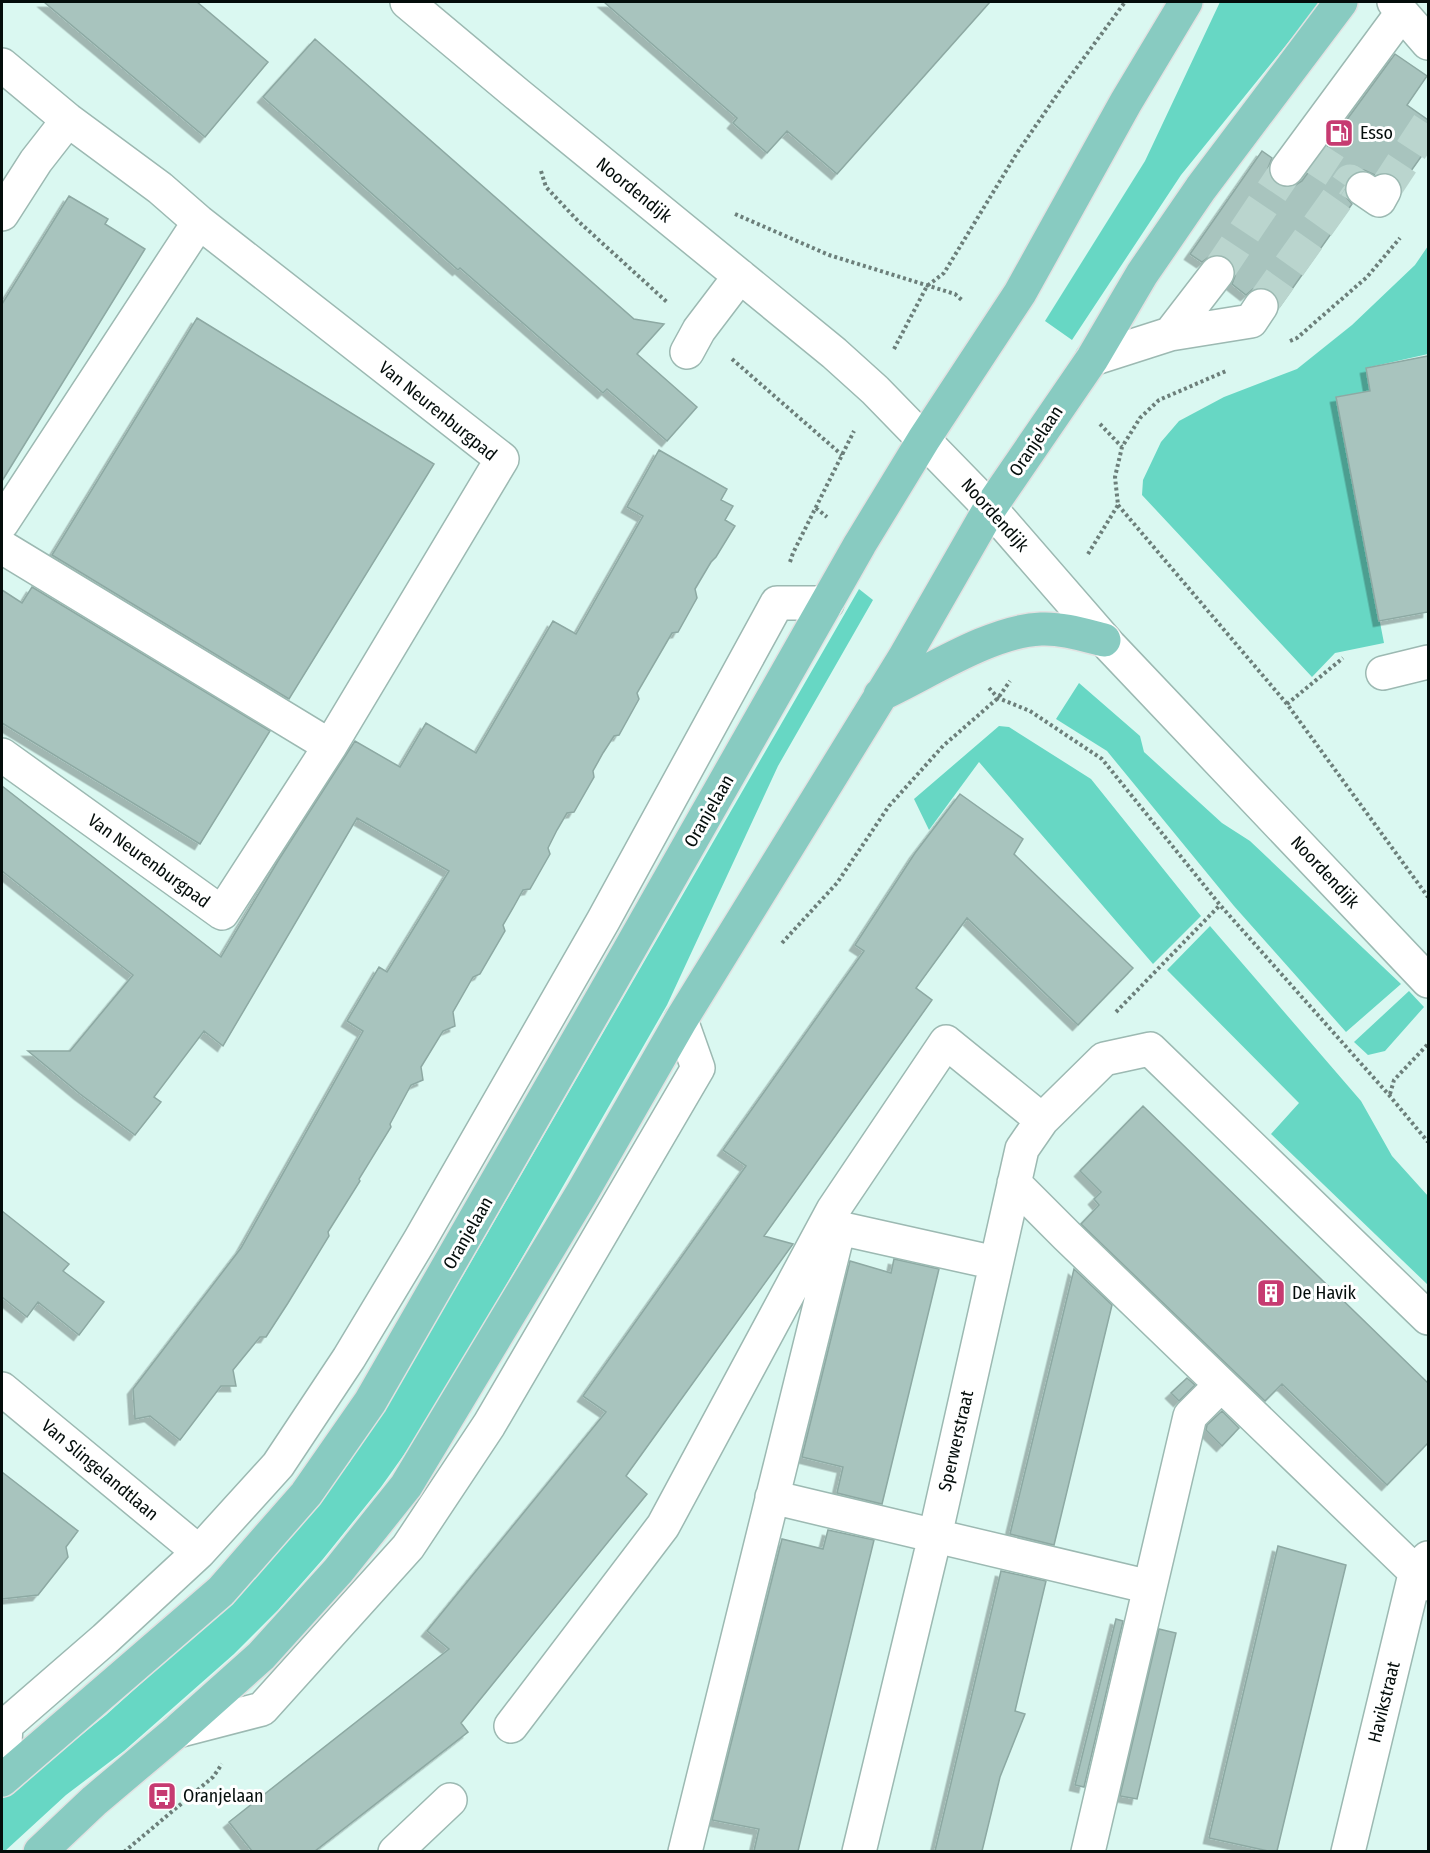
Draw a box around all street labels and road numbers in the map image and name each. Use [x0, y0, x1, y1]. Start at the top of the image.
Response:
street label: Noordendijk [592, 153, 677, 227]
street label: Van Neurenburgpad [374, 357, 502, 465]
street label: Oranjelaan [1004, 401, 1068, 481]
street label: Noordendijk [956, 474, 1034, 557]
street label: Oranjelaan [679, 771, 739, 851]
street label: Van Neurenburgpad [84, 809, 214, 913]
street label: Noordendijk [1286, 831, 1364, 913]
street label: Oranjelaan [438, 1193, 498, 1273]
street label: Sperwerstraat [934, 1388, 978, 1494]
street label: Van Slingelandtlaan [37, 1415, 163, 1525]
street label: Havikstraat [1363, 1659, 1405, 1745]

